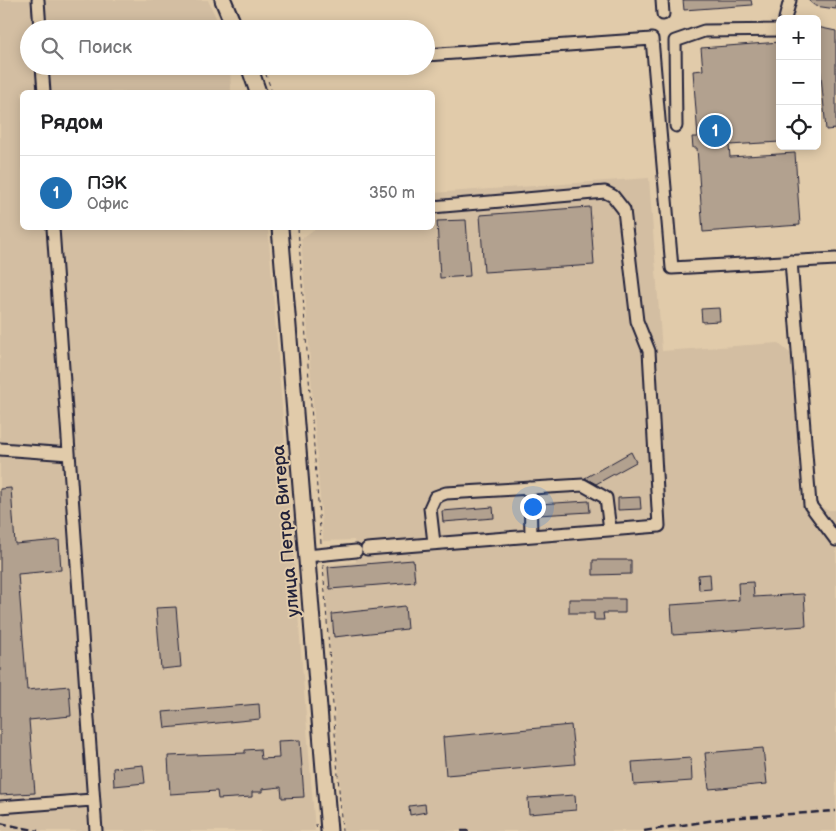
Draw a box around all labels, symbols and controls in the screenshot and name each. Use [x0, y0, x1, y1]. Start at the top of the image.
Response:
map controls [776, 15, 821, 150]
button: + [776, 15, 821, 60]
search box [20, 20, 435, 75]
icon: search [38, 34, 66, 62]
text: Поиск [78, 36, 132, 59]
button: − [776, 60, 821, 105]
button: locate [776, 105, 821, 150]
text: Рядом [40, 110, 103, 135]
pin: 1 [699, 112, 731, 150]
text: ПЭК [87, 172, 127, 195]
text: 1 [53, 184, 59, 203]
text: 350 m [369, 184, 415, 203]
text: Офис [87, 195, 129, 214]
street label: улица Петра Витера [268, 444, 304, 618]
your location [520, 494, 546, 520]

